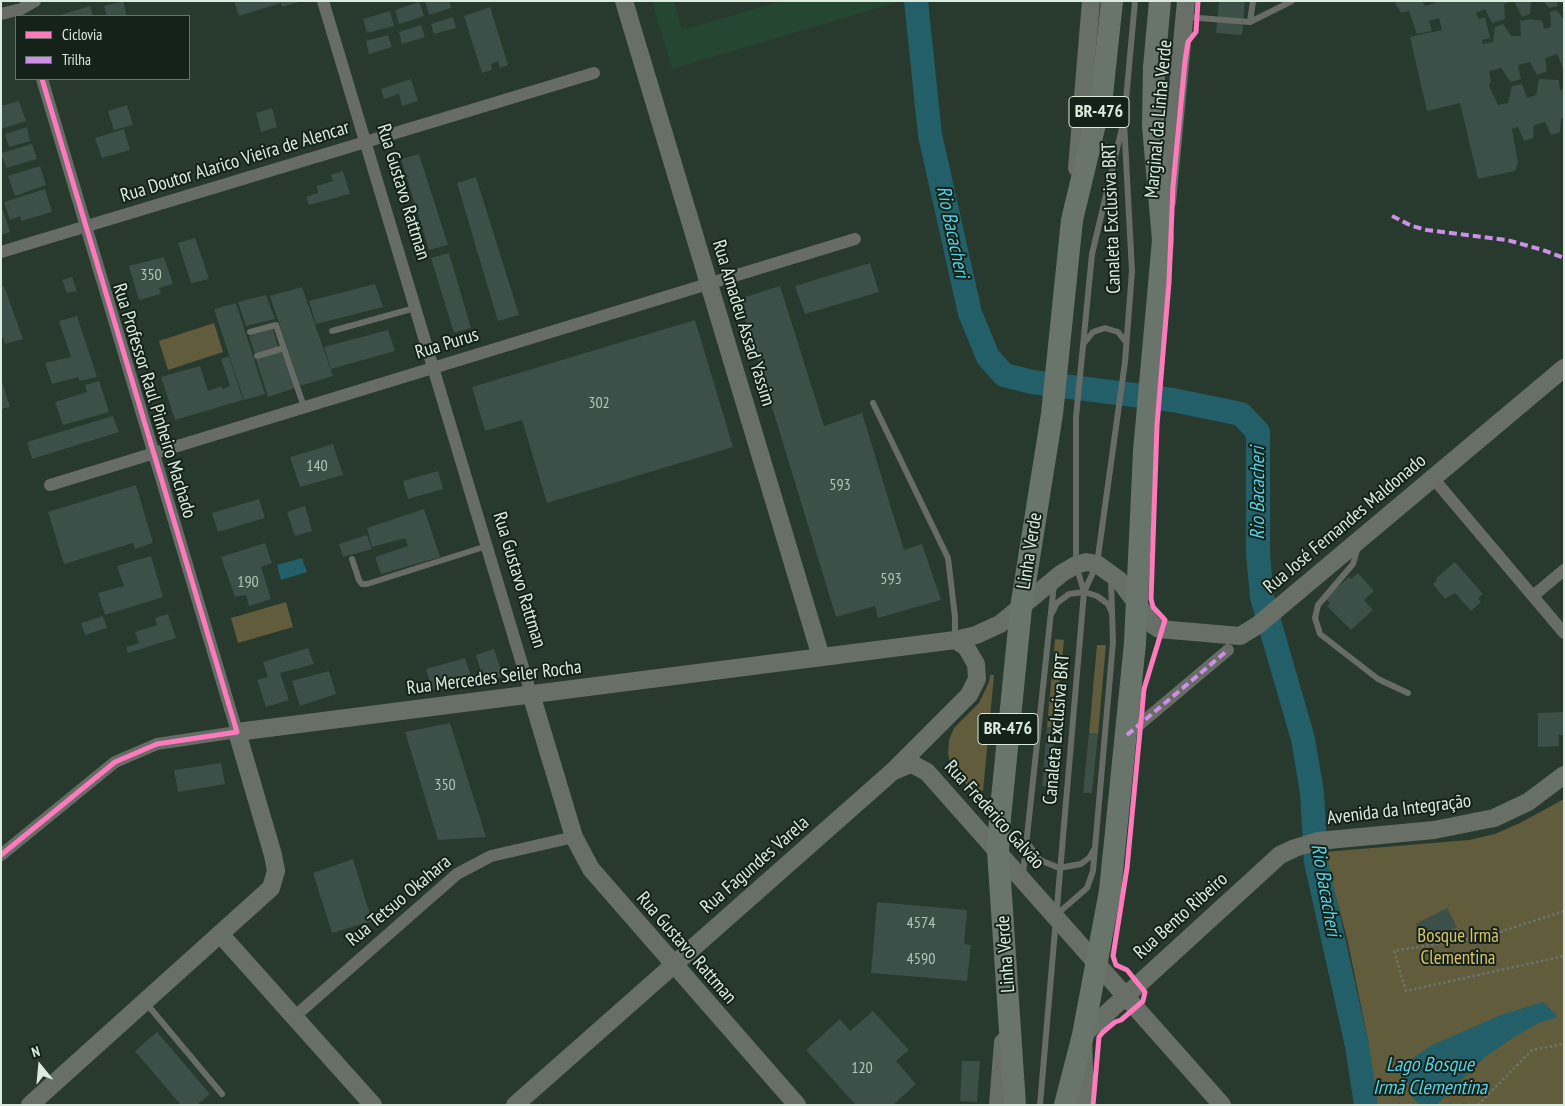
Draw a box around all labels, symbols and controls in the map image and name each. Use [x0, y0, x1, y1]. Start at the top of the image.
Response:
legend [15, 15, 190, 80]
text: Ciclovia [62, 25, 102, 44]
street label: Marginal da Linha Verde [1141, 39, 1177, 199]
text: Trilha [62, 50, 91, 69]
road number: BR-476 [1069, 96, 1129, 128]
street label: Rua Doutor Alarico Vieira de Alencar [118, 116, 352, 208]
street label: Rua Gustavo Rattman [371, 121, 435, 263]
street label: Canaleta Exclusiva BRT [1098, 142, 1126, 294]
water label: Rio Bacacheri [931, 184, 973, 280]
street label: Rua Amadeu Assad Yassim [707, 237, 779, 409]
house number: 350 [140, 265, 162, 285]
street label: Rua Professor Raul Pinheiro Machado [107, 281, 201, 521]
street label: Rua Purus [413, 324, 481, 364]
house number: 302 [588, 393, 610, 413]
water label: Rio Bacacheri [1246, 446, 1270, 540]
street label: Rua José Fernandes Maldonado [1259, 449, 1431, 599]
house number: 140 [306, 456, 328, 476]
house number: 593 [829, 475, 851, 495]
street label: Rua Gustavo Rattman [487, 509, 551, 651]
street label: Linha Verde [1013, 511, 1047, 591]
house number: 593 [880, 569, 902, 589]
house number: 190 [237, 572, 259, 592]
street label: Canaleta Exclusiva BRT [1039, 653, 1075, 805]
street label: Rua Mercedes Seiler Rocha [405, 656, 583, 700]
road number: BR-476 [978, 714, 1038, 744]
street label: Rua Frederico Galvão [939, 756, 1049, 874]
house number: 350 [434, 775, 456, 795]
street label: Avenida da Integração [1326, 790, 1472, 830]
street label: Rua Fagundes Varela [696, 812, 814, 918]
water label: Rio Bacacheri [1305, 842, 1345, 938]
street label: Rua Tetsuo Okahara [342, 851, 456, 951]
street label: Rua Bento Ribeiro [1129, 868, 1233, 964]
street label: Rua Gustavo Rattman [631, 887, 741, 1009]
house number: 4574 [907, 913, 935, 933]
street label: Linha Verde [992, 915, 1020, 993]
park label: Bosque Irmã Clementina [1417, 926, 1499, 970]
house number: 4590 [907, 949, 935, 969]
north arrow [15, 1041, 65, 1091]
text: N [29, 1042, 42, 1061]
water label: Lago Bosque Irmã Clementina [1373, 1053, 1487, 1100]
house number: 120 [851, 1058, 873, 1078]

